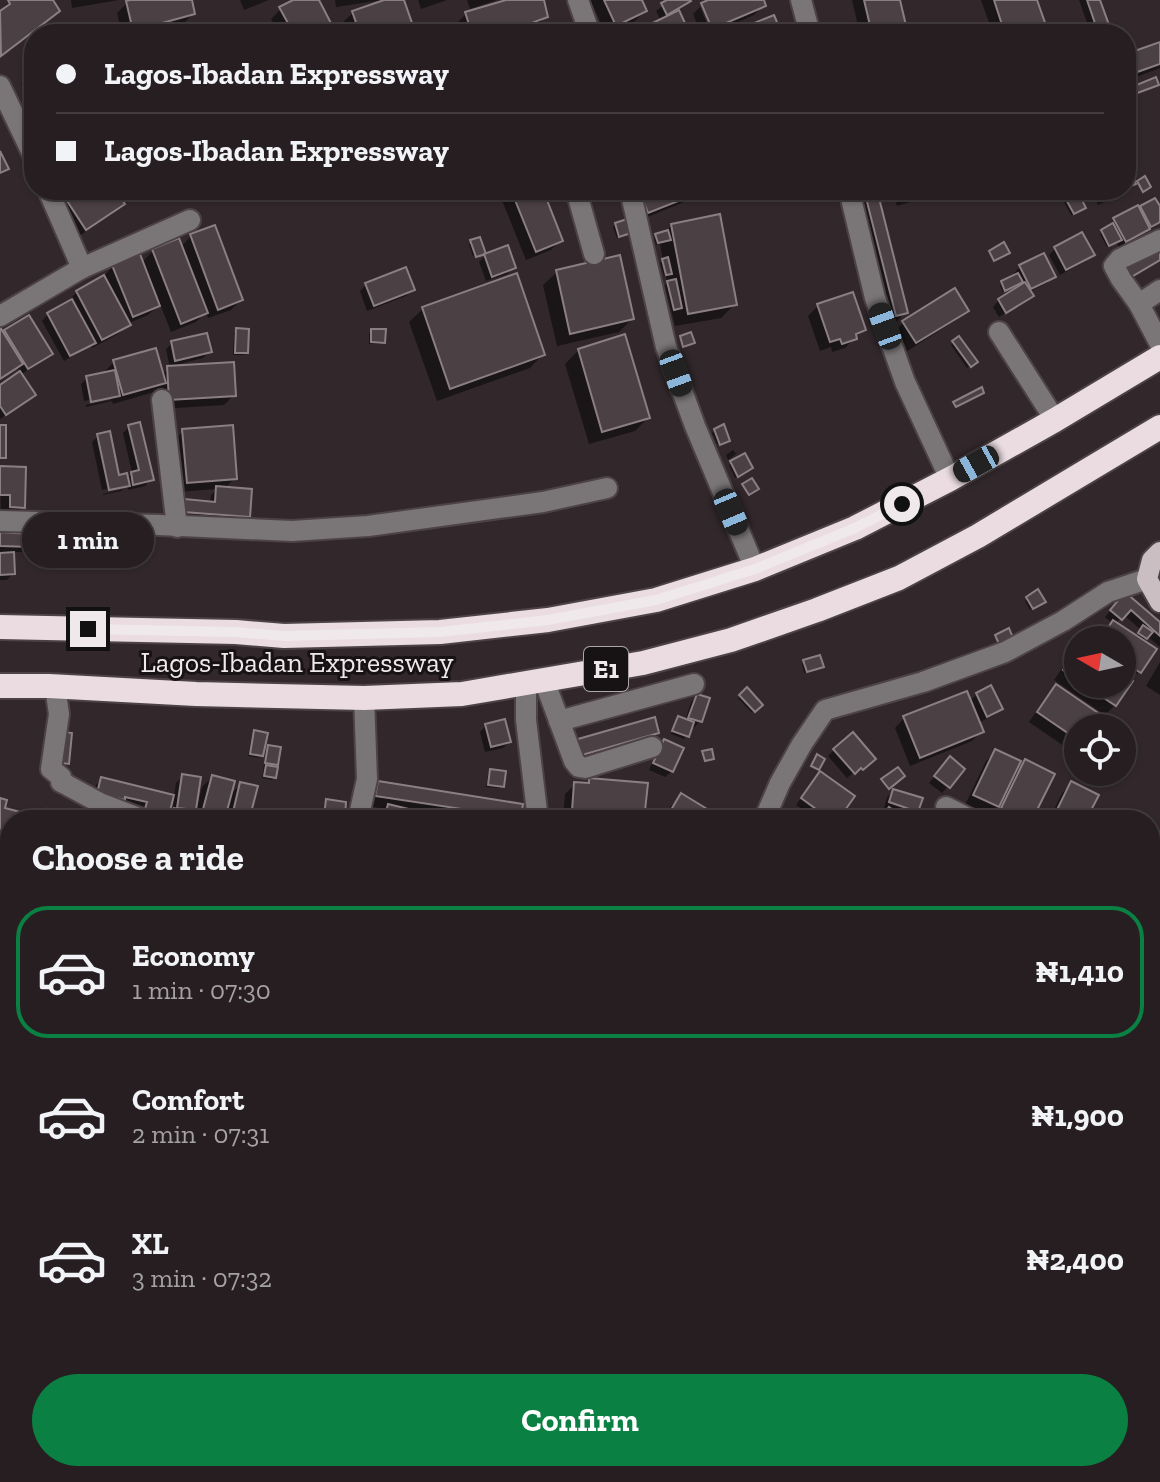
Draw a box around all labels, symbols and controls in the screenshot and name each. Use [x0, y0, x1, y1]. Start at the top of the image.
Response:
text: Lagos-Ibadan Expressway [104, 56, 449, 92]
text: Lagos-Ibadan Expressway [104, 133, 449, 169]
car [866, 299, 904, 353]
car [657, 346, 695, 400]
car [949, 442, 1003, 486]
car [711, 485, 751, 539]
route start [884, 486, 920, 522]
callout: 1 min [22, 513, 154, 569]
text: 1 min [57, 524, 119, 556]
route end [70, 611, 106, 647]
north arrow [1064, 626, 1136, 698]
map controls [1064, 626, 1136, 786]
street label: Lagos-Ibadan Expressway [141, 646, 454, 679]
road number: E1 [584, 647, 628, 691]
button: locate [1064, 714, 1136, 786]
text: Choose a ride [32, 836, 244, 879]
icon: car [36, 936, 108, 1008]
text: Economy [132, 938, 255, 974]
text: ₦1,410 [1035, 954, 1124, 990]
text: 1 min · 07:30 [132, 974, 271, 1006]
icon: car [36, 1080, 108, 1152]
text: Comfort [132, 1082, 244, 1118]
text: ₦1,900 [1031, 1098, 1124, 1134]
text: 2 min · 07:31 [132, 1118, 269, 1150]
icon: car [36, 1224, 108, 1296]
text: XL [132, 1226, 169, 1262]
text: ₦2,400 [1026, 1242, 1124, 1278]
text: 3 min · 07:32 [132, 1262, 272, 1294]
button: Confirm [32, 1374, 1128, 1466]

